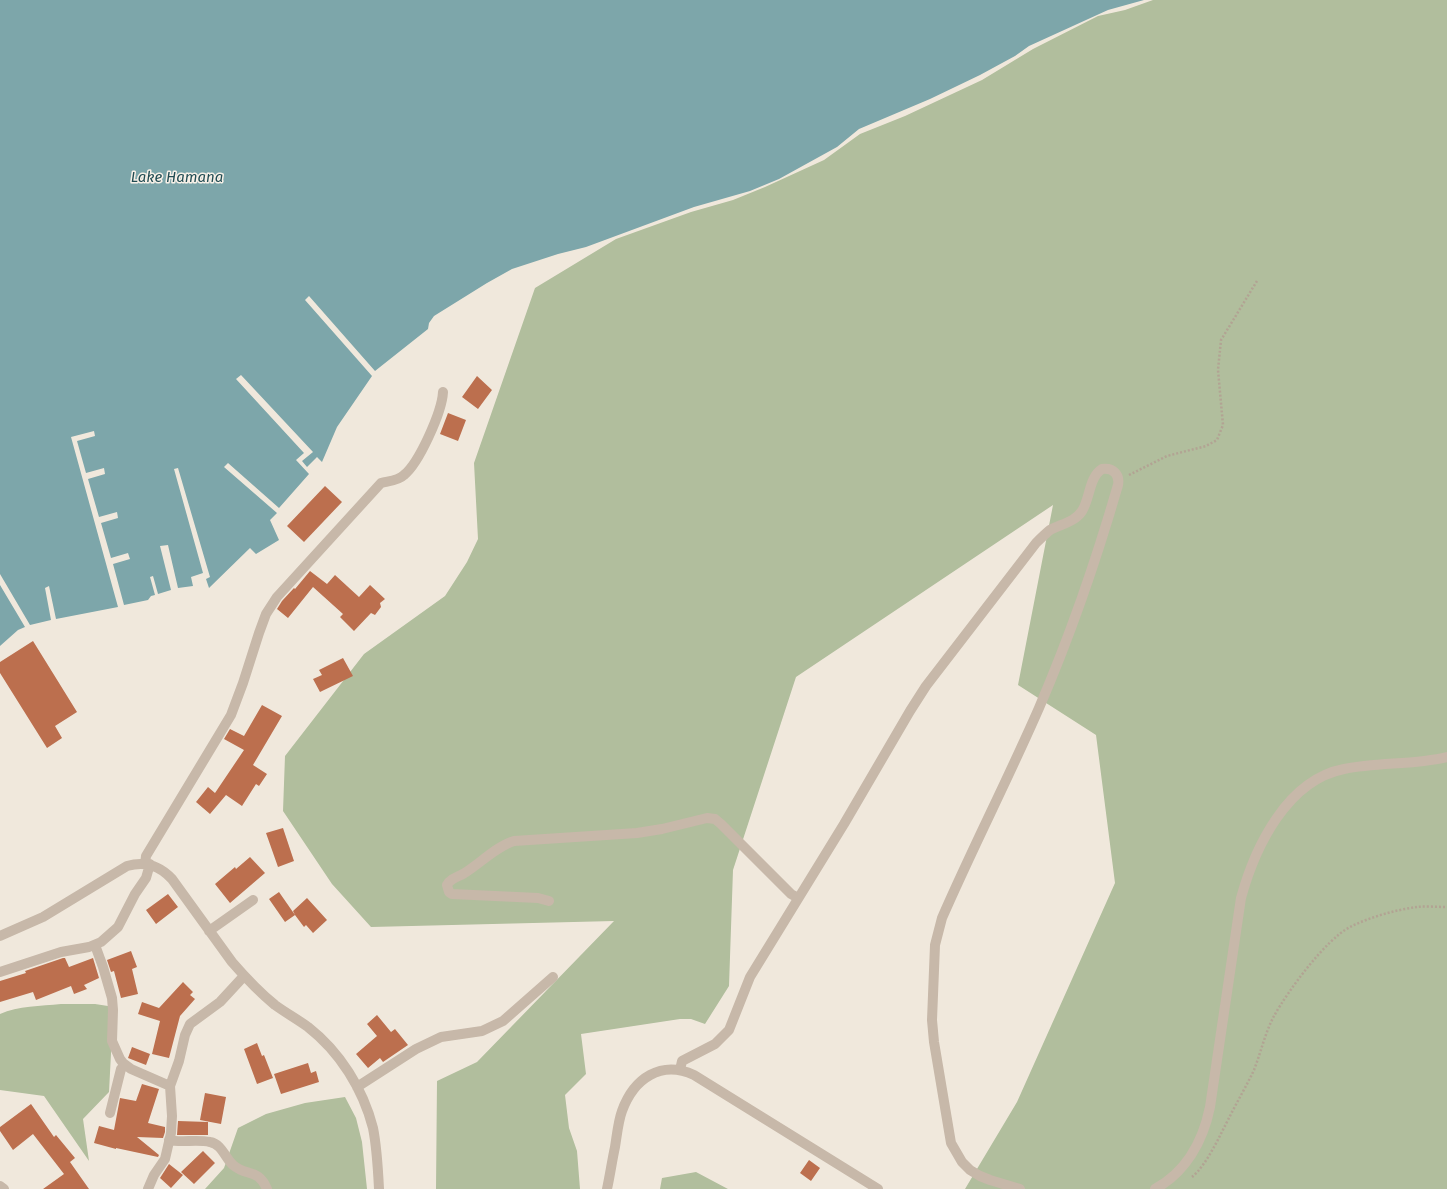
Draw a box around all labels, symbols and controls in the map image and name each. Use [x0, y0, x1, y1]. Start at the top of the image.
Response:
water label: Lake Hamana [131, 169, 223, 187]

